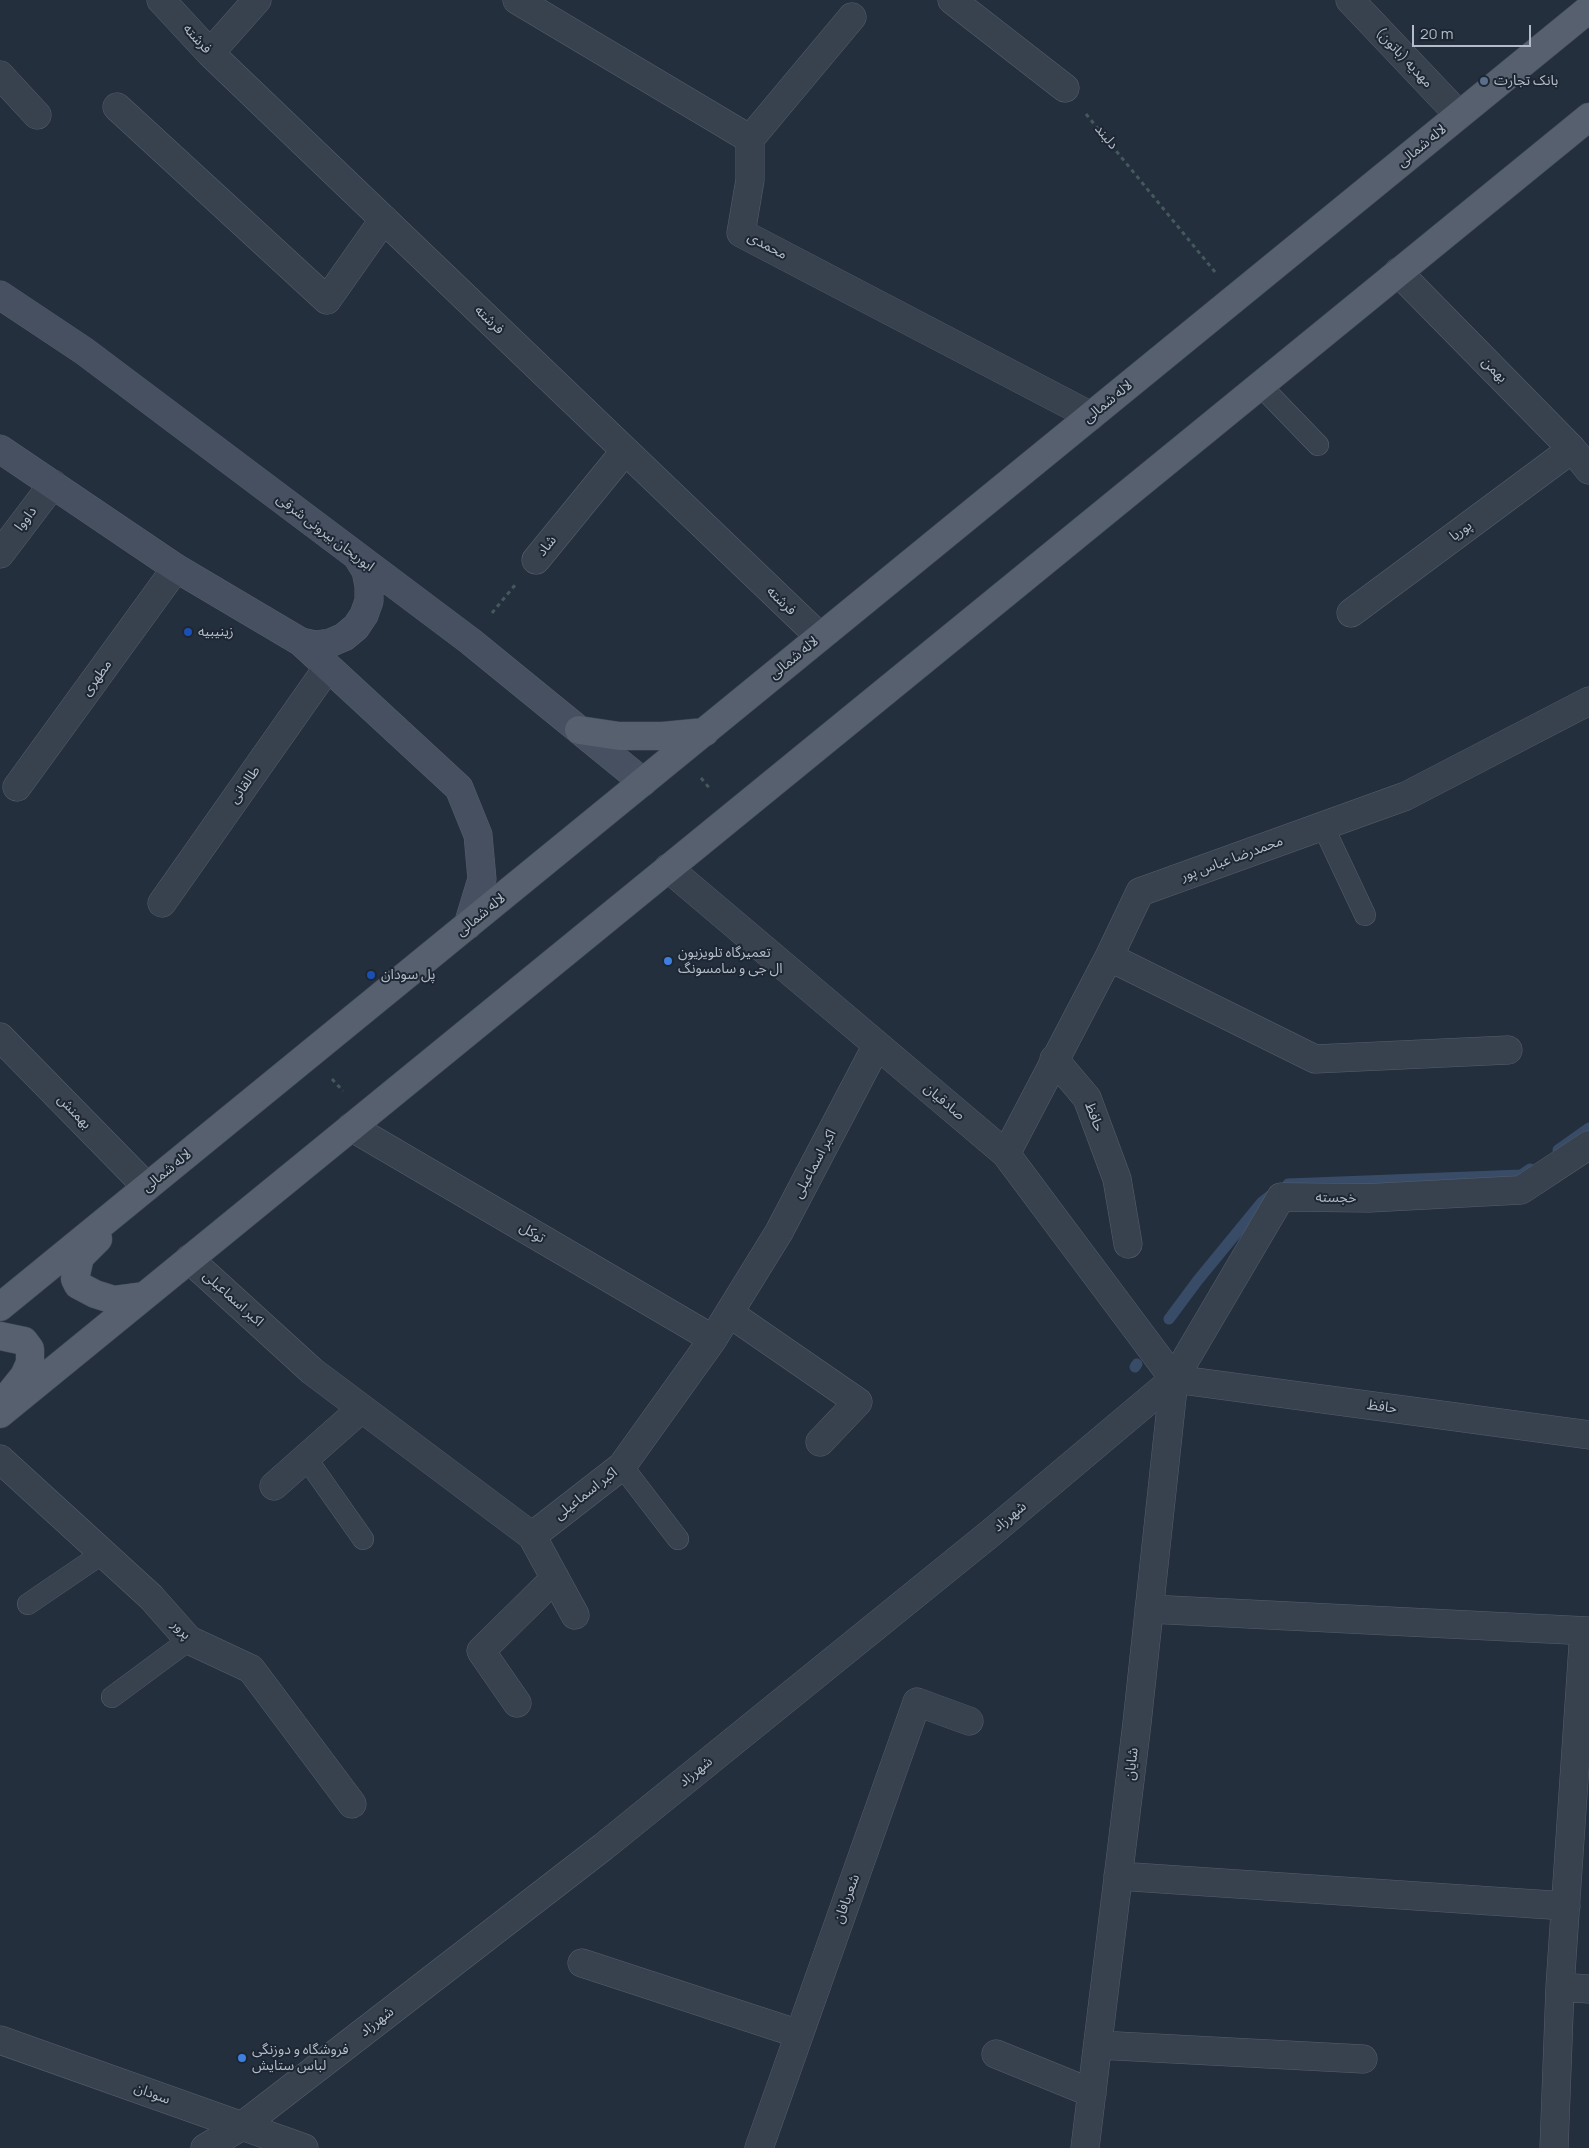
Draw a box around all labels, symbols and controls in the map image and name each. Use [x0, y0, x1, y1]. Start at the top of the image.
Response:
scale bar [1414, 15, 1533, 47]
street label: فرشته [179, 21, 215, 57]
text: 20 m [1420, 23, 1453, 44]
street label: مهدیه (باتون) [1372, 25, 1436, 91]
place label: بانک تجارت [1494, 73, 1558, 89]
marker: بانک تجارت [1478, 75, 1490, 87]
street label: دلبند [1091, 121, 1121, 153]
street label: لاله شمالی [1394, 121, 1450, 171]
street label: محمدی [744, 229, 790, 263]
street label: فرشته [471, 302, 507, 338]
street label: بهمن [1478, 354, 1510, 386]
street label: لاله شمالی [1080, 377, 1136, 427]
street label: ابوریحان بیرونی شرقی [273, 491, 377, 575]
street label: داووا [12, 504, 40, 534]
street label: پوریا [1446, 517, 1476, 545]
street label: شاد [534, 532, 560, 560]
street label: فرشته [763, 583, 799, 619]
place label: زینیبیه [198, 624, 234, 640]
marker: زینیبیه [182, 626, 194, 638]
street label: لاله شمالی [766, 633, 822, 683]
street label: مطهری [78, 657, 116, 699]
street label: طالقانی [226, 763, 264, 807]
street label: محمدرضا عباس پور [1179, 833, 1285, 885]
street label: لاله شمالی [453, 890, 509, 940]
place label: تعمیرگاه تلویزیون ال جی و سامسونگ [678, 945, 783, 978]
marker: تعمیرگاه تلویزیون ال جی و سامسونگ [662, 955, 674, 967]
place label: پل سودان [381, 967, 435, 983]
marker: پل سودان [365, 969, 377, 981]
street label: صادقیان [920, 1080, 968, 1124]
street label: بهمنش [54, 1091, 94, 1133]
street label: حافظ [1081, 1100, 1107, 1134]
street label: اکبر اسماعیلی [790, 1127, 840, 1201]
street label: لاله شمالی [139, 1146, 195, 1196]
street label: خجسته [1315, 1189, 1357, 1207]
street label: توکل [516, 1219, 548, 1247]
street label: اکبر اسماعیلی [199, 1268, 267, 1330]
street label: حافظ [1366, 1397, 1398, 1417]
street label: اکبر اسماعیلی [551, 1464, 621, 1524]
street label: شهرزاد [990, 1498, 1030, 1536]
street label: پرور [168, 1617, 194, 1643]
street label: شایان [1122, 1747, 1142, 1781]
street label: شهرزاد [676, 1753, 716, 1791]
street label: شعربافان [830, 1872, 864, 1926]
street label: شهرزاد [357, 2004, 397, 2040]
place label: فروشگاه و دوزنگی لباس ستایش [252, 2042, 349, 2074]
marker: فروشگاه و دوزنگی لباس ستایش [236, 2052, 248, 2064]
street label: سودان [132, 2080, 172, 2108]

